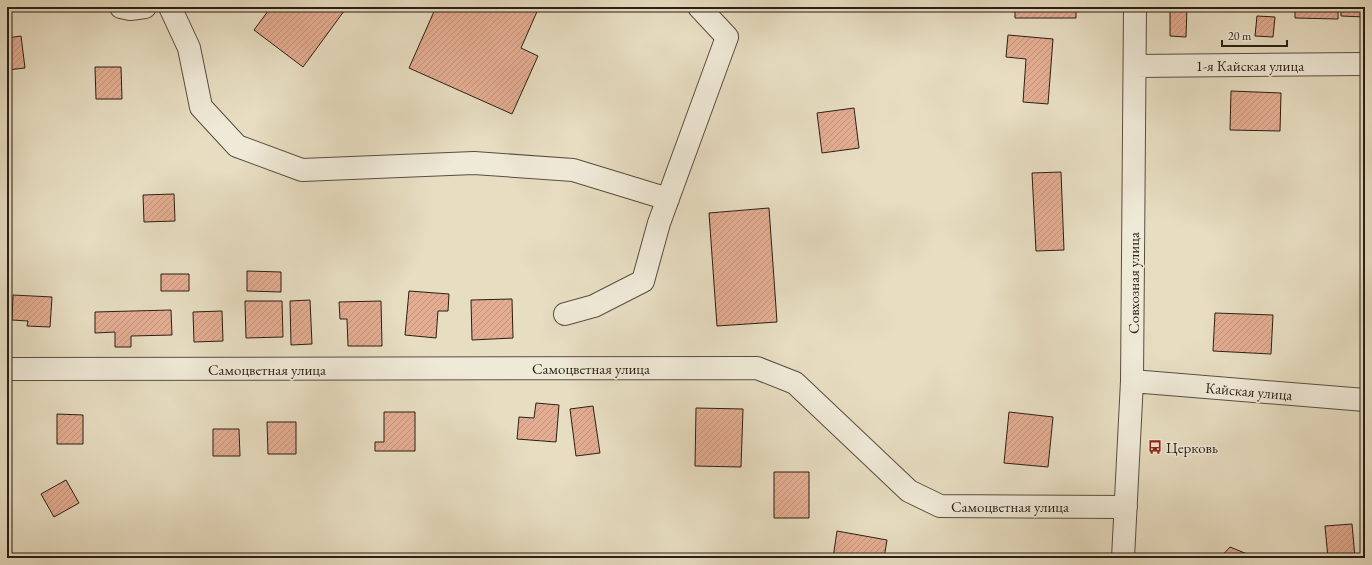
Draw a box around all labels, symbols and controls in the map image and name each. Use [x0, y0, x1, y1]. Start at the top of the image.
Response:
scale bar [1222, 22, 1287, 48]
text: 20 m [1228, 28, 1252, 44]
street label: 1-я Кайская улица [1196, 56, 1304, 75]
street label: Совхозная улица [1124, 232, 1143, 334]
street label: Самоцветная улица [532, 359, 650, 378]
street label: Самоцветная улица [208, 360, 326, 379]
street label: Кайская улица [1205, 378, 1293, 404]
place label: Церковь [1166, 438, 1218, 457]
bus stop icon: Церковь [1147, 439, 1163, 455]
street label: Самоцветная улица [951, 497, 1069, 516]

